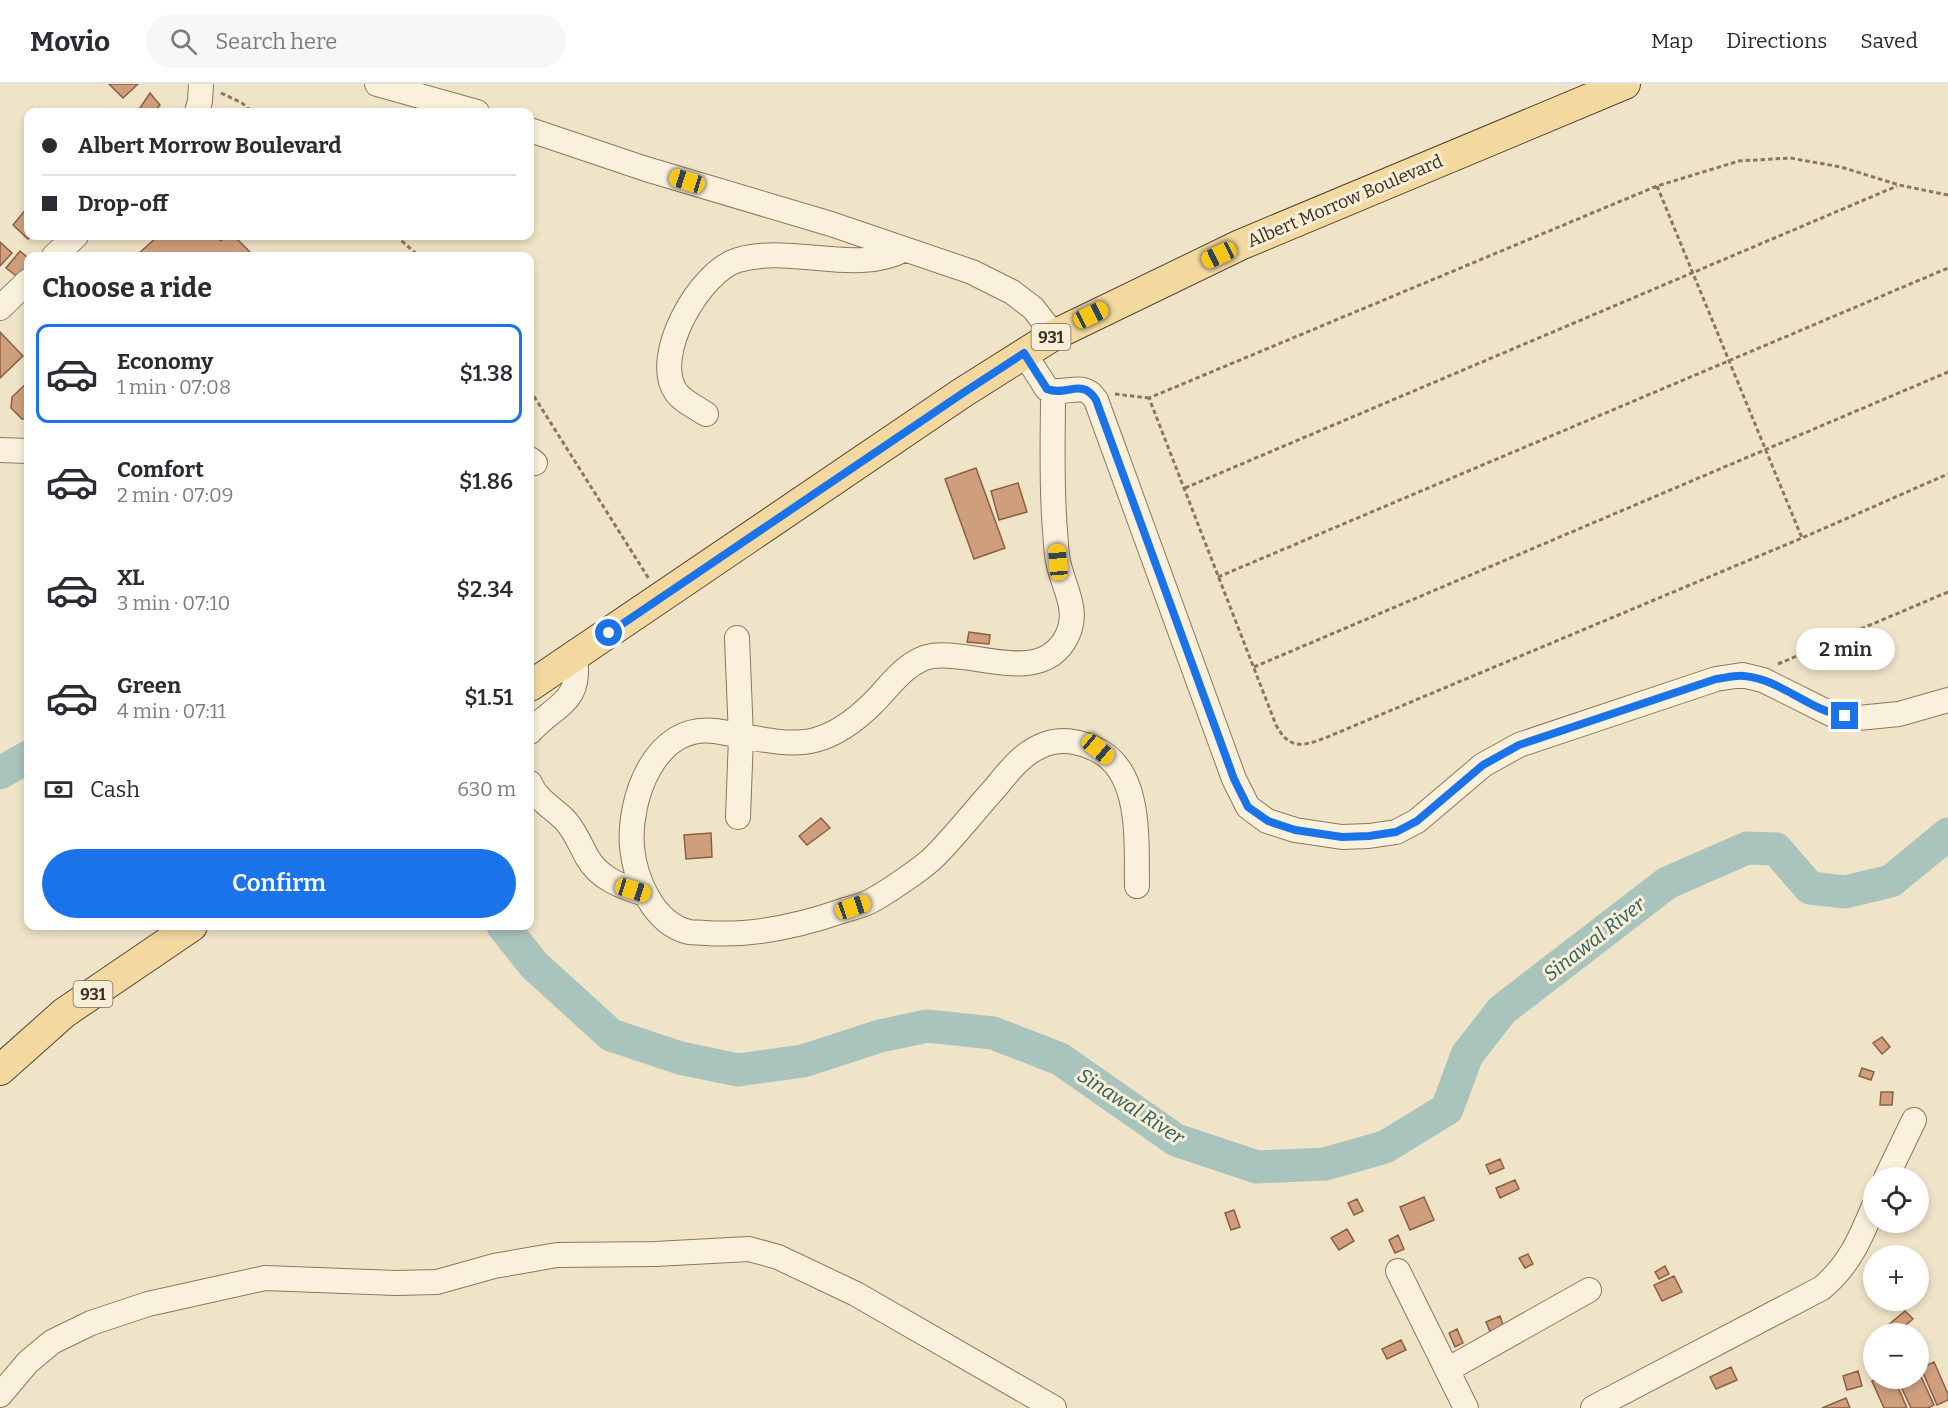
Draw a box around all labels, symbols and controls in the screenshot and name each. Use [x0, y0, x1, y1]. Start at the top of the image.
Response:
search box [146, 14, 566, 68]
text: Movio [30, 25, 110, 58]
icon: search [167, 25, 200, 58]
text: Search here [215, 28, 337, 55]
text: Map [1651, 28, 1693, 54]
text: Directions [1726, 28, 1827, 54]
text: Saved [1860, 28, 1918, 54]
text: Albert Morrow Boulevard [78, 132, 342, 159]
street label: Albert Morrow Boulevard [1244, 150, 1446, 252]
car [667, 167, 707, 195]
text: Drop-off [78, 190, 168, 217]
car [1199, 239, 1239, 271]
text: Choose a ride [42, 272, 212, 304]
car [1071, 299, 1111, 331]
road number: 931 [1032, 324, 1070, 350]
icon: car [45, 347, 99, 401]
text: Economy [117, 348, 213, 375]
text: $1.38 [459, 360, 513, 387]
text: 1 min · 07:08 [117, 375, 231, 399]
icon: car [45, 455, 99, 509]
text: Comfort [117, 456, 204, 483]
text: $1.86 [459, 468, 513, 495]
text: 2 min · 07:09 [117, 483, 233, 507]
car [1047, 543, 1069, 581]
icon: car [45, 563, 99, 617]
text: XL [117, 564, 144, 591]
text: $2.34 [456, 576, 513, 603]
text: 3 min · 07:10 [117, 591, 230, 615]
route start [595, 619, 622, 646]
callout: 2 min [1796, 629, 1894, 671]
text: 2 min [1819, 637, 1872, 661]
icon: car [45, 671, 99, 725]
text: Green [117, 672, 181, 699]
text: $1.51 [464, 684, 513, 711]
text: 4 min · 07:11 [117, 699, 226, 723]
route end [1831, 702, 1858, 729]
car [1078, 731, 1118, 767]
icon: cash [42, 773, 75, 806]
text: Cash [90, 776, 140, 803]
text: 630 m [457, 777, 516, 801]
button: Confirm [42, 849, 516, 918]
car [613, 876, 653, 904]
water label: Sinawal River [1539, 891, 1650, 986]
car [833, 893, 873, 921]
road number: 931 [74, 981, 112, 1007]
water label: Sinawal River [1073, 1063, 1189, 1150]
map controls [1863, 1167, 1929, 1389]
button: locate [1863, 1167, 1929, 1233]
button: + [1863, 1245, 1929, 1311]
button: − [1863, 1323, 1929, 1389]

